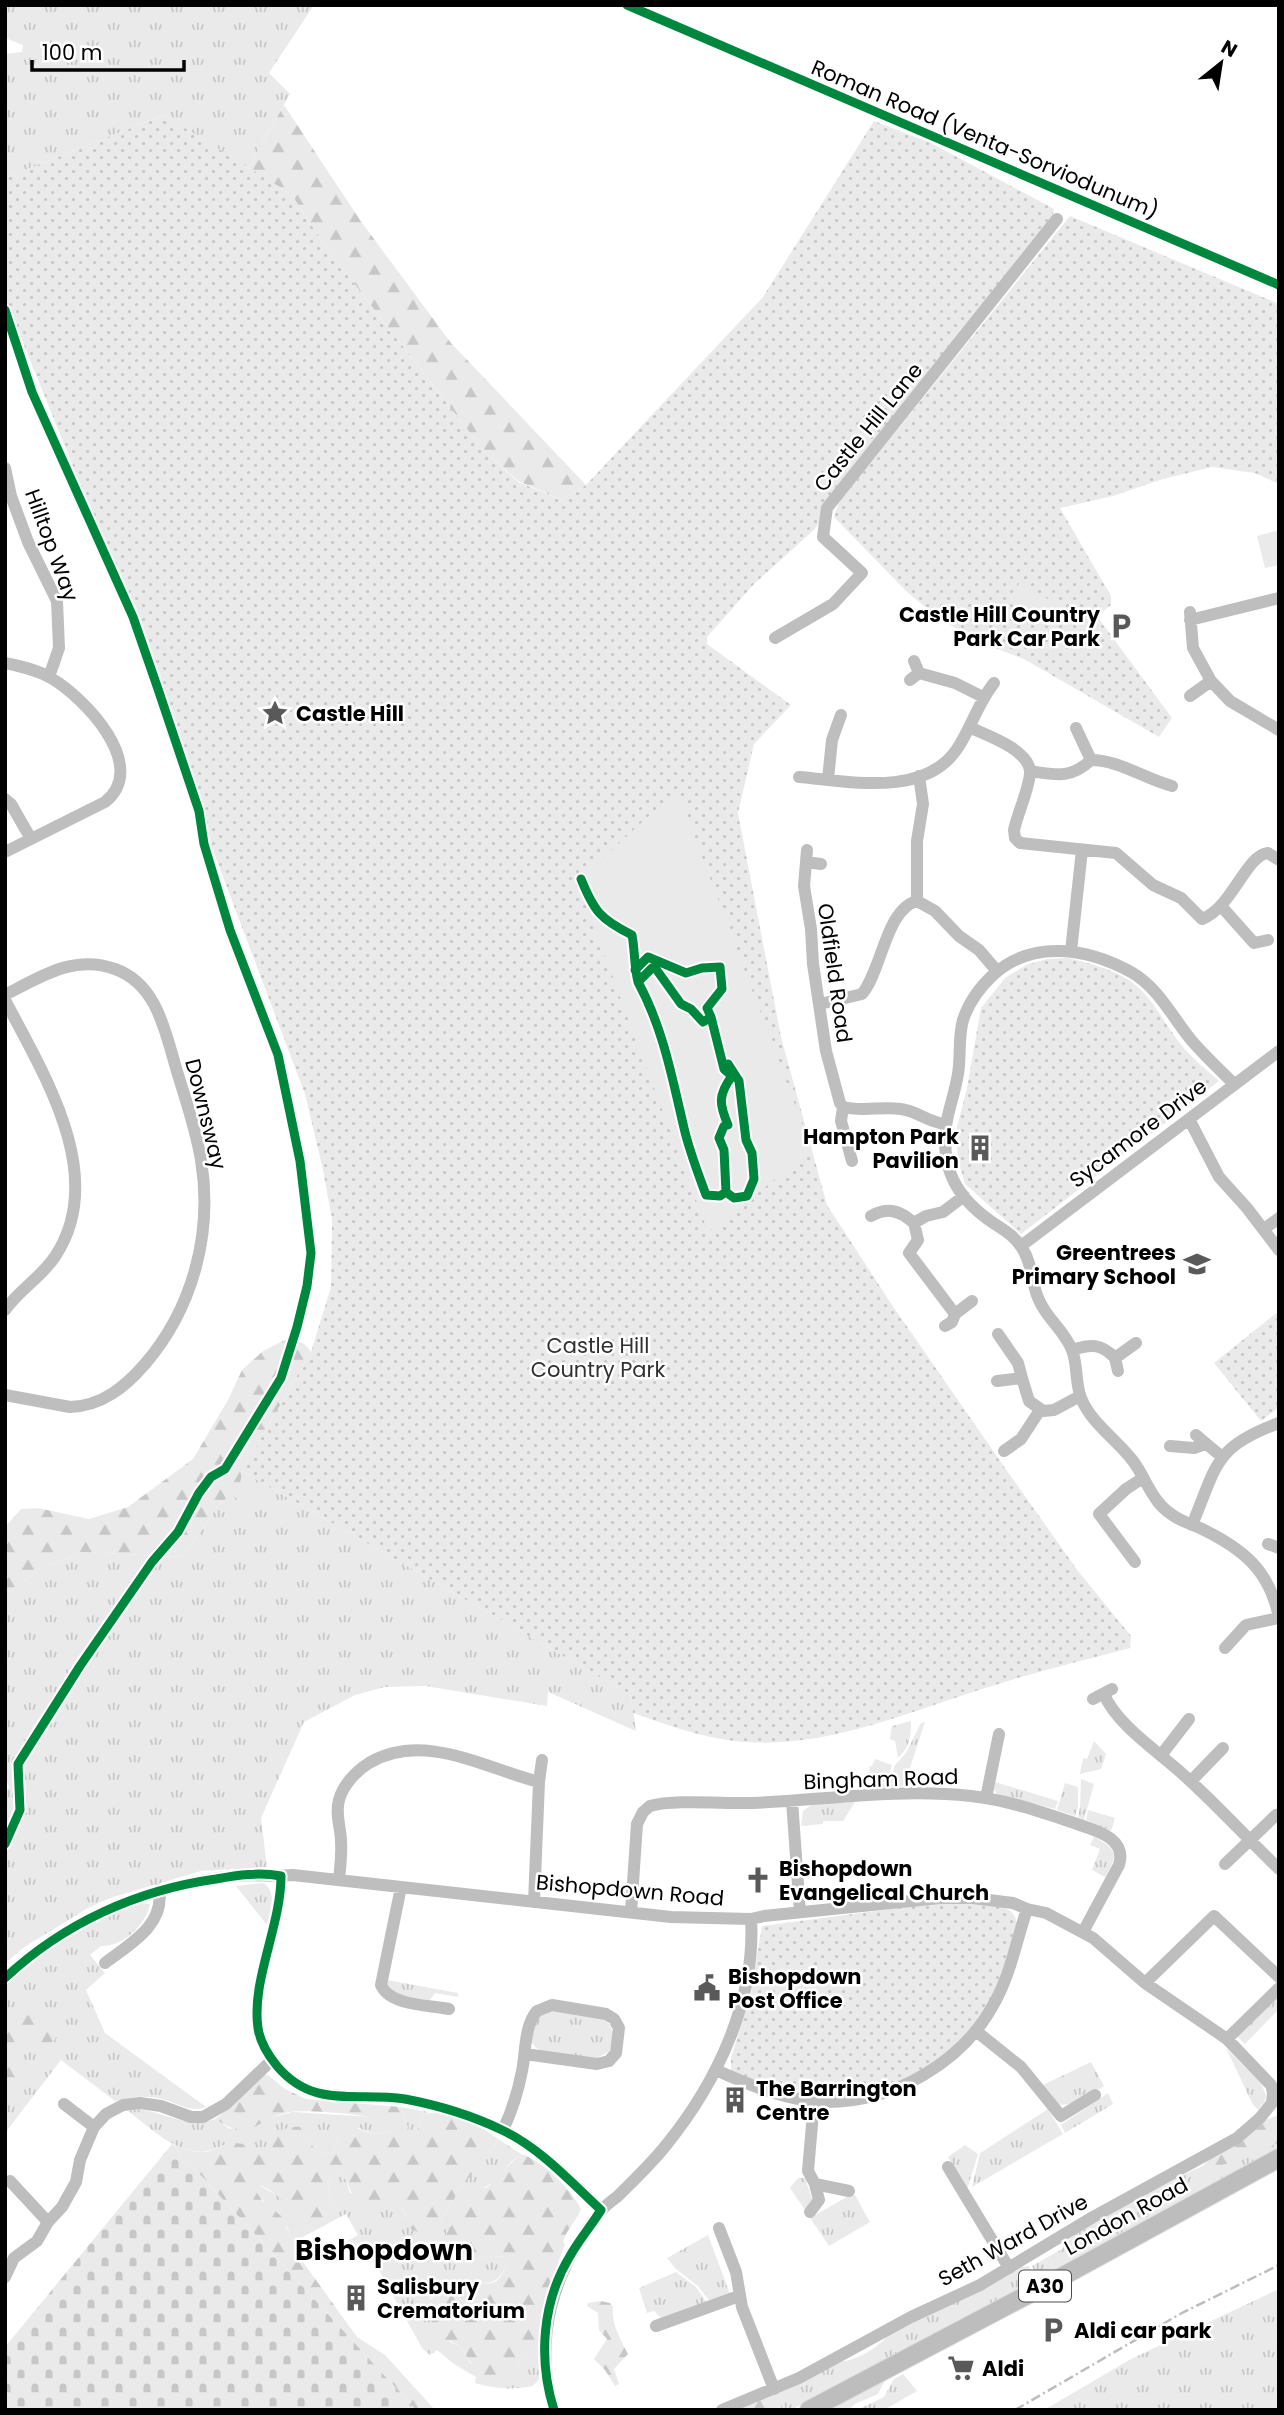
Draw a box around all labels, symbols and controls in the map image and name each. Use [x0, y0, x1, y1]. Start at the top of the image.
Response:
scale bar [32, 28, 184, 72]
north arrow [1186, 28, 1256, 98]
text: N [1216, 33, 1242, 64]
text: 100 m [42, 38, 102, 67]
street label: Roman Road (Venta-Sorviodunum) [807, 52, 1163, 226]
street label: Castle Hill Lane [807, 356, 929, 498]
street label: Hilltop Way [18, 485, 86, 605]
place label: Castle Hill Country Park Car Park [899, 600, 1101, 653]
parking icon: Castle Hill Country Park Car Park [1106, 611, 1136, 641]
place icon: Castle Hill [260, 698, 290, 728]
place label: Castle Hill [296, 699, 404, 728]
street label: Oldfield Road [811, 901, 859, 1045]
street label: Downsway [178, 1056, 234, 1173]
street label: Sycamore Drive [1063, 1072, 1213, 1194]
place label: Hampton Park Pavilion [803, 1122, 959, 1175]
building icon: Hampton Park Pavilion [965, 1133, 995, 1163]
place label: Greentrees Primary School [1012, 1238, 1176, 1291]
school or university icon: Greentrees Primary School [1182, 1249, 1212, 1279]
park label: Castle Hill Country Park [531, 1331, 665, 1384]
street label: Bingham Road [803, 1762, 959, 1796]
place label: Bishopdown Evangelical Church [779, 1854, 989, 1907]
church icon: Bishopdown Evangelical Church [743, 1865, 773, 1895]
street label: Bishopdown Road [535, 1867, 725, 1913]
place label: Bishopdown Post Office [728, 1962, 862, 2015]
public building icon: Bishopdown Post Office [692, 1973, 722, 2003]
place label: The Barrington Centre [756, 2074, 917, 2127]
building icon: The Barrington Centre [720, 2085, 750, 2115]
street label: London Road [1059, 2170, 1193, 2262]
street label: Seth Ward Drive [933, 2187, 1093, 2293]
district label: Bishopdown [295, 2231, 473, 2270]
road number: A30 [1019, 2270, 1071, 2302]
place label: Salisbury Crematorium [377, 2272, 525, 2325]
building icon: Salisbury Crematorium [341, 2283, 371, 2313]
parking icon: Aldi car park [1038, 2315, 1068, 2345]
place label: Aldi car park [1074, 2316, 1211, 2345]
supermarket icon: Aldi [946, 2353, 976, 2383]
place label: Aldi [982, 2354, 1024, 2383]

